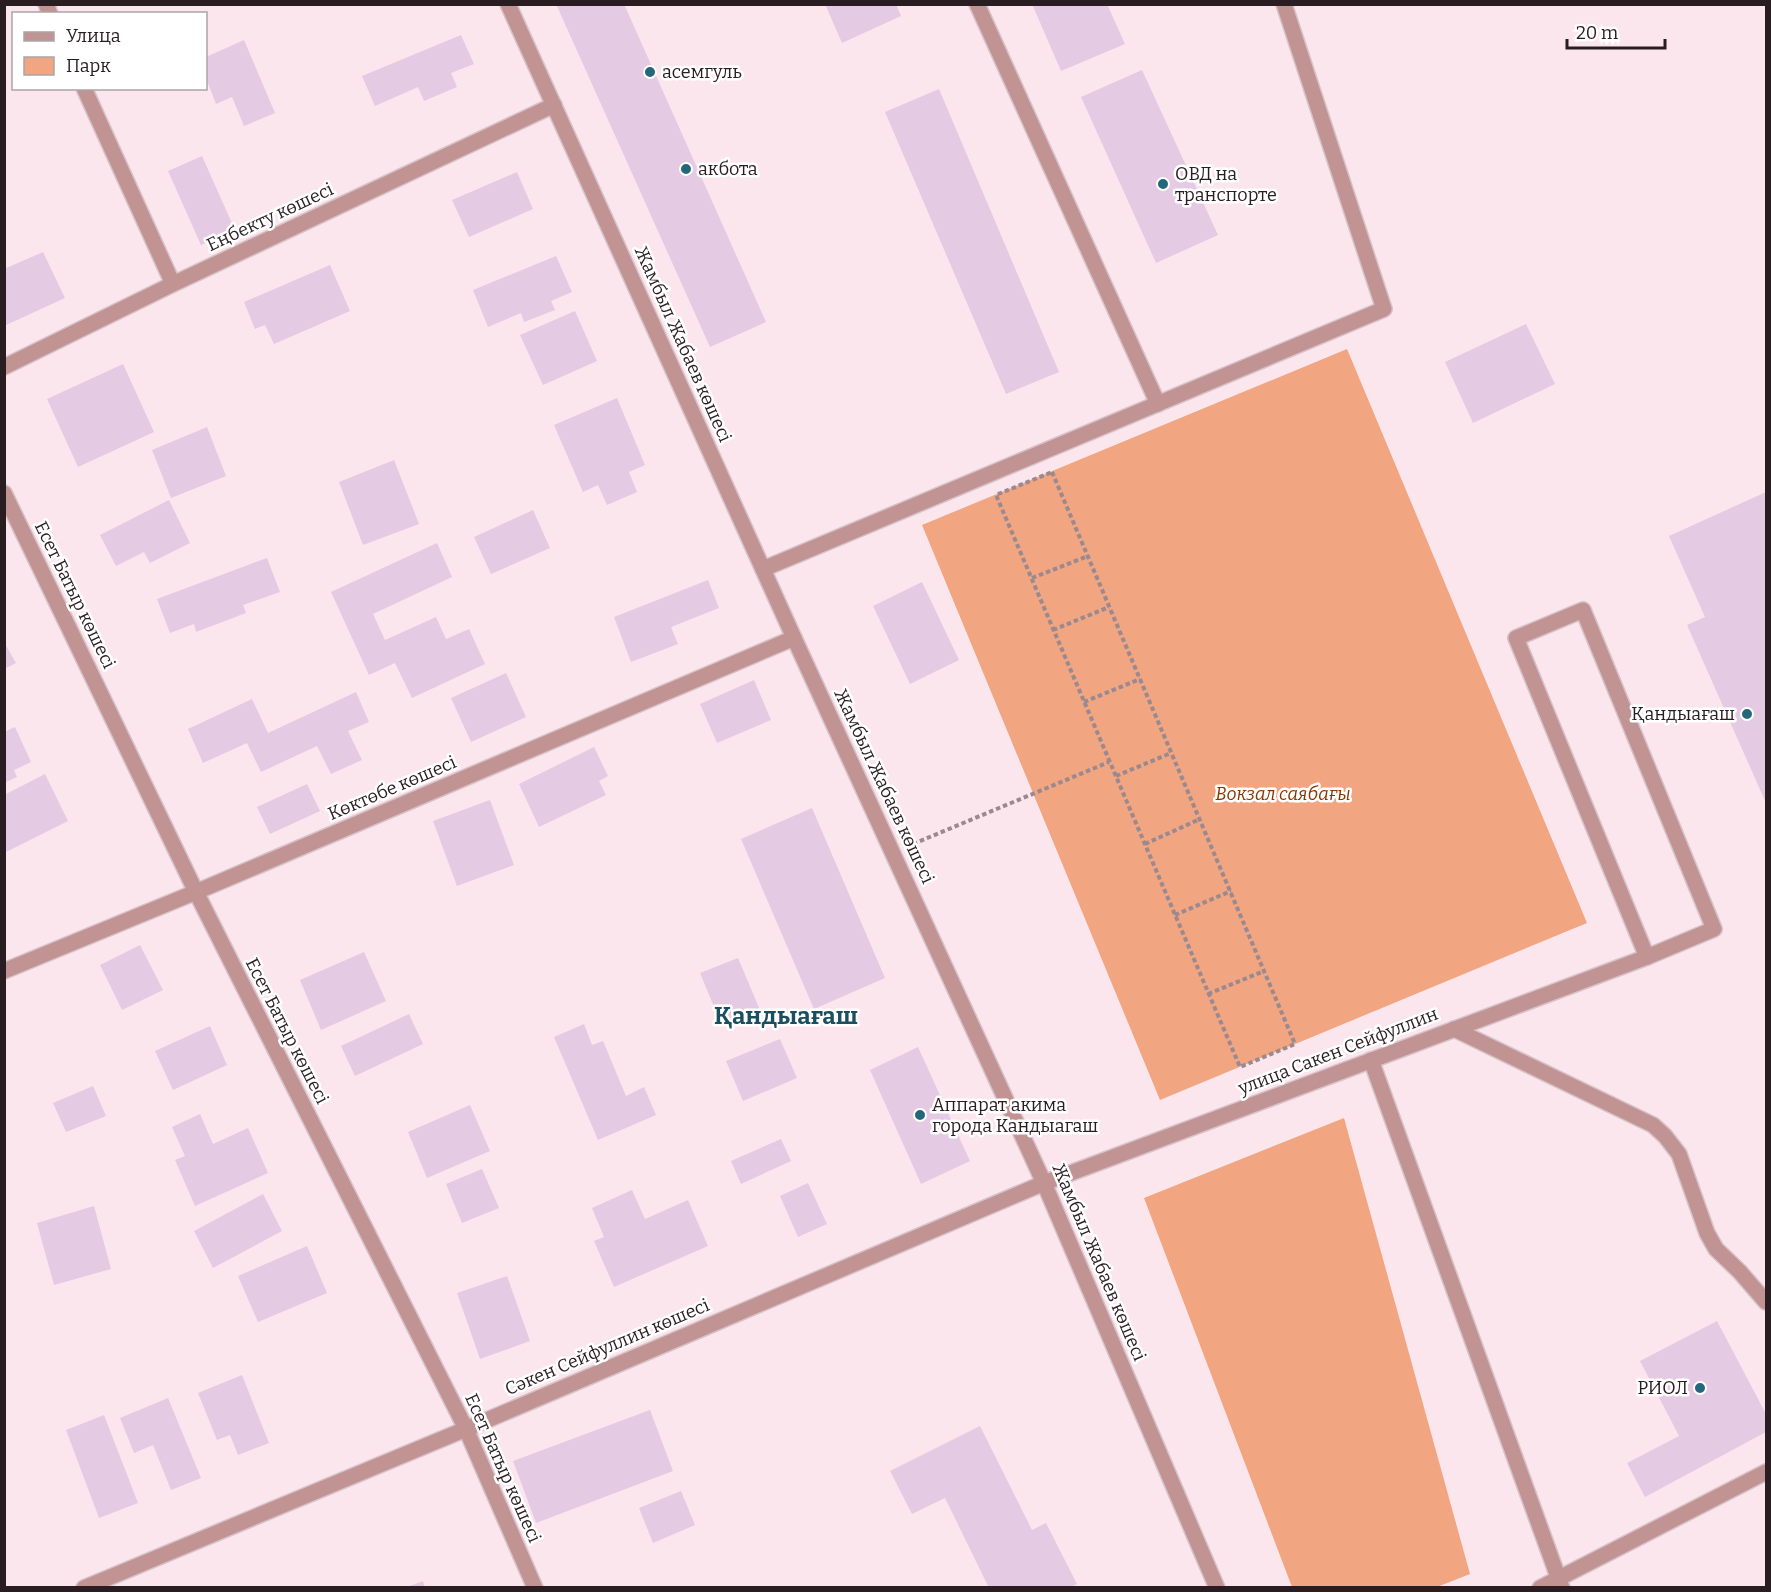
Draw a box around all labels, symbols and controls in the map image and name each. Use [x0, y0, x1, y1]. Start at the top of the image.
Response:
legend [12, 12, 207, 90]
scale bar [1567, 12, 1664, 50]
text: 20 m [1576, 22, 1618, 44]
text: Улица [66, 25, 121, 47]
text: Парк [66, 55, 111, 77]
place label: асемгуль [662, 61, 742, 83]
marker: асемгуль [643, 65, 657, 79]
place label: акбота [698, 158, 758, 180]
marker: акбота [679, 162, 693, 176]
place label: ОВД на транспорте [1175, 163, 1277, 206]
marker: ОВД на транспорте [1156, 177, 1170, 191]
street label: Еңбекту көшесі [203, 178, 337, 256]
street label: Жамбыл Жабаев көшесі [630, 242, 736, 446]
street label: Есет Батыр көшесі [30, 518, 120, 672]
street label: Жамбыл Жабаев көшесі [829, 685, 939, 887]
place label: Қандыағаш [1631, 703, 1735, 725]
marker: Қандыағаш [1740, 707, 1754, 721]
street label: Көктөбе көшесі [325, 751, 459, 825]
park label: Вокзал саябағы [1215, 783, 1351, 805]
street label: Есет Батыр көшесі [241, 954, 333, 1108]
district label: Қандыағаш [714, 1002, 858, 1030]
street label: улица Сакен Сейфуллин [1234, 1003, 1441, 1100]
place label: Аппарат акима города Кандыагаш [932, 1094, 1098, 1137]
marker: Аппарат акима города Кандыагаш [913, 1108, 927, 1122]
street label: Жамбыл Жабаев көшесі [1047, 1160, 1151, 1364]
street label: Сәкен Сейфуллин көшесі [501, 1294, 713, 1400]
place label: РИОЛ [1637, 1377, 1688, 1399]
marker: РИОЛ [1693, 1381, 1707, 1395]
street label: Есет Батыр көшесі [460, 1390, 546, 1546]

